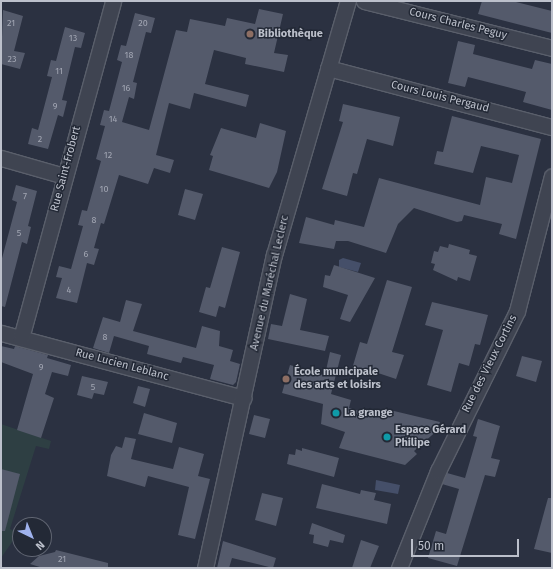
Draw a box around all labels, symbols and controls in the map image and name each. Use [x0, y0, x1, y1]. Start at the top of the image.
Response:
street label: Cours Charles Peguy [408, 5, 508, 43]
house number: 21 [7, 18, 15, 28]
house number: 20 [138, 18, 148, 28]
place label: Bibliothèque [258, 27, 323, 41]
marker: Bibliothèque [245, 29, 255, 39]
house number: 13 [69, 33, 77, 43]
house number: 18 [125, 50, 133, 60]
house number: 23 [8, 54, 16, 64]
house number: 11 [55, 66, 63, 76]
street label: Cours Louis Pergaud [390, 78, 490, 116]
house number: 16 [122, 83, 130, 93]
house number: 9 [53, 101, 57, 111]
house number: 14 [109, 114, 117, 124]
street label: Rue Saint-Frobert [48, 125, 84, 213]
house number: 2 [38, 134, 42, 144]
house number: 12 [104, 150, 112, 160]
house number: 10 [100, 184, 108, 194]
house number: 7 [23, 191, 27, 201]
street label: Avenue du Maréchal Leclerc [248, 214, 292, 352]
house number: 8 [92, 215, 96, 225]
house number: 5 [17, 228, 21, 238]
house number: 6 [84, 249, 88, 259]
house number: 4 [67, 285, 71, 295]
street label: Rue des Vieux Cortins [460, 313, 520, 415]
house number: 8 [103, 332, 107, 342]
street label: Rue Lucien Leblanc [74, 346, 170, 384]
house number: 9 [39, 362, 43, 372]
place label: École municipale des arts et loisirs [294, 366, 381, 392]
marker: École municipale des arts et loisirs [281, 374, 291, 384]
house number: 5 [91, 382, 95, 392]
place label: La grange [344, 406, 393, 420]
marker: La grange [331, 408, 341, 418]
place label: Espace Gérard Philipe [395, 424, 466, 450]
marker: Espace Gérard Philipe [382, 432, 392, 442]
north arrow [12, 517, 52, 557]
scale bar [413, 531, 521, 557]
text: N [33, 538, 47, 553]
text: 50 m [418, 539, 444, 553]
house number: 21 [58, 554, 66, 564]

